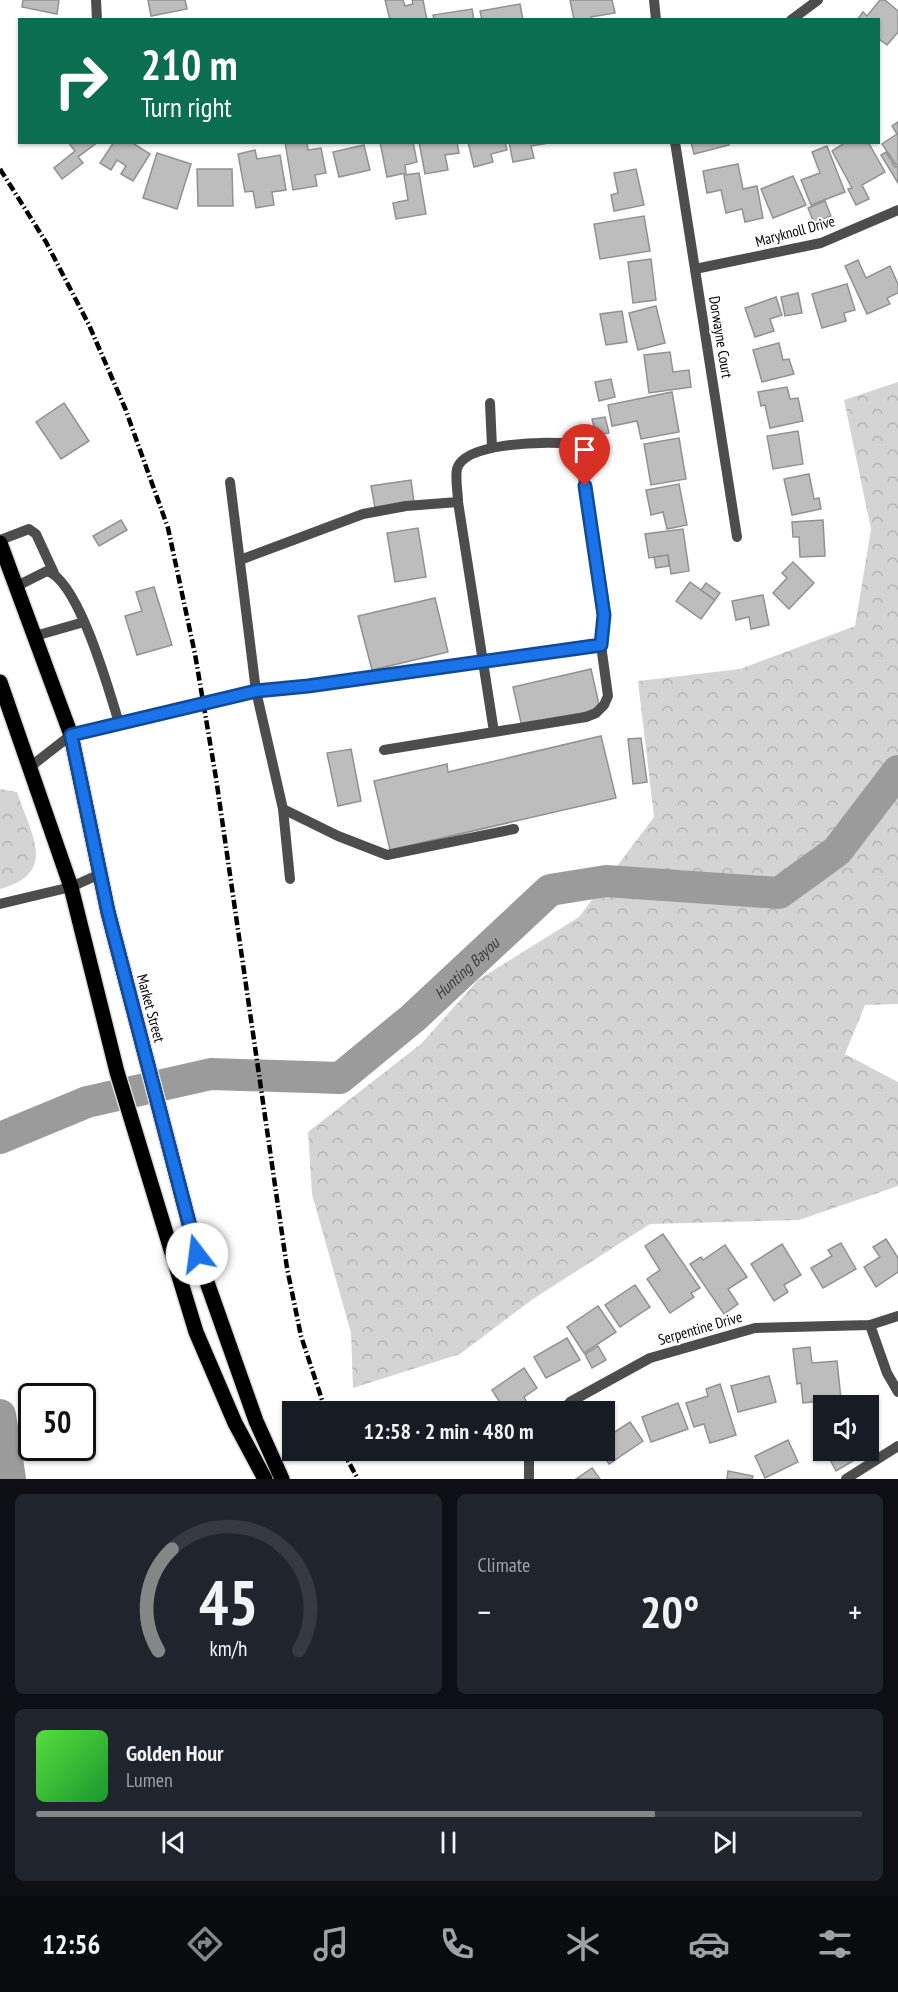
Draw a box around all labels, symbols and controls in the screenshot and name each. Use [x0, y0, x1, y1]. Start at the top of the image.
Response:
text: 210 m [141, 37, 238, 92]
icon: right [42, 42, 120, 120]
text: Turn right [141, 90, 232, 124]
street label: Maryknoll Drive [753, 211, 837, 251]
street label: Dorwayne Court [705, 295, 737, 379]
pin [559, 424, 610, 486]
icon: arrive [568, 433, 601, 466]
water label: Hunting Bayou [430, 932, 504, 1003]
street label: Market Street [133, 972, 169, 1044]
position arrow [165, 1222, 229, 1286]
street label: Serpentine Drive [656, 1307, 744, 1349]
speed limit sign: 50 [18, 1383, 96, 1461]
map controls [813, 1395, 879, 1461]
button: sound [813, 1395, 879, 1461]
text: 12:58 · 2 min · 480 m [363, 1417, 534, 1445]
text: Climate [478, 1552, 530, 1578]
text: 45 [198, 1561, 258, 1642]
text: 20° [640, 1582, 699, 1640]
text: − [478, 1590, 491, 1633]
text: + [848, 1590, 862, 1633]
text: km/h [209, 1634, 247, 1662]
text: Golden Hour [126, 1739, 224, 1767]
text: Lumen [126, 1767, 173, 1793]
icon: previous [157, 1826, 190, 1859]
icon: pause [432, 1826, 465, 1859]
icon: next [708, 1826, 741, 1859]
icon: directions [184, 1923, 226, 1965]
icon: music [310, 1923, 352, 1965]
icon: phone [436, 1923, 478, 1965]
icon: climate [562, 1923, 604, 1965]
icon: car [688, 1923, 730, 1965]
icon: filters [814, 1923, 856, 1965]
text: 12:56 [42, 1927, 100, 1961]

